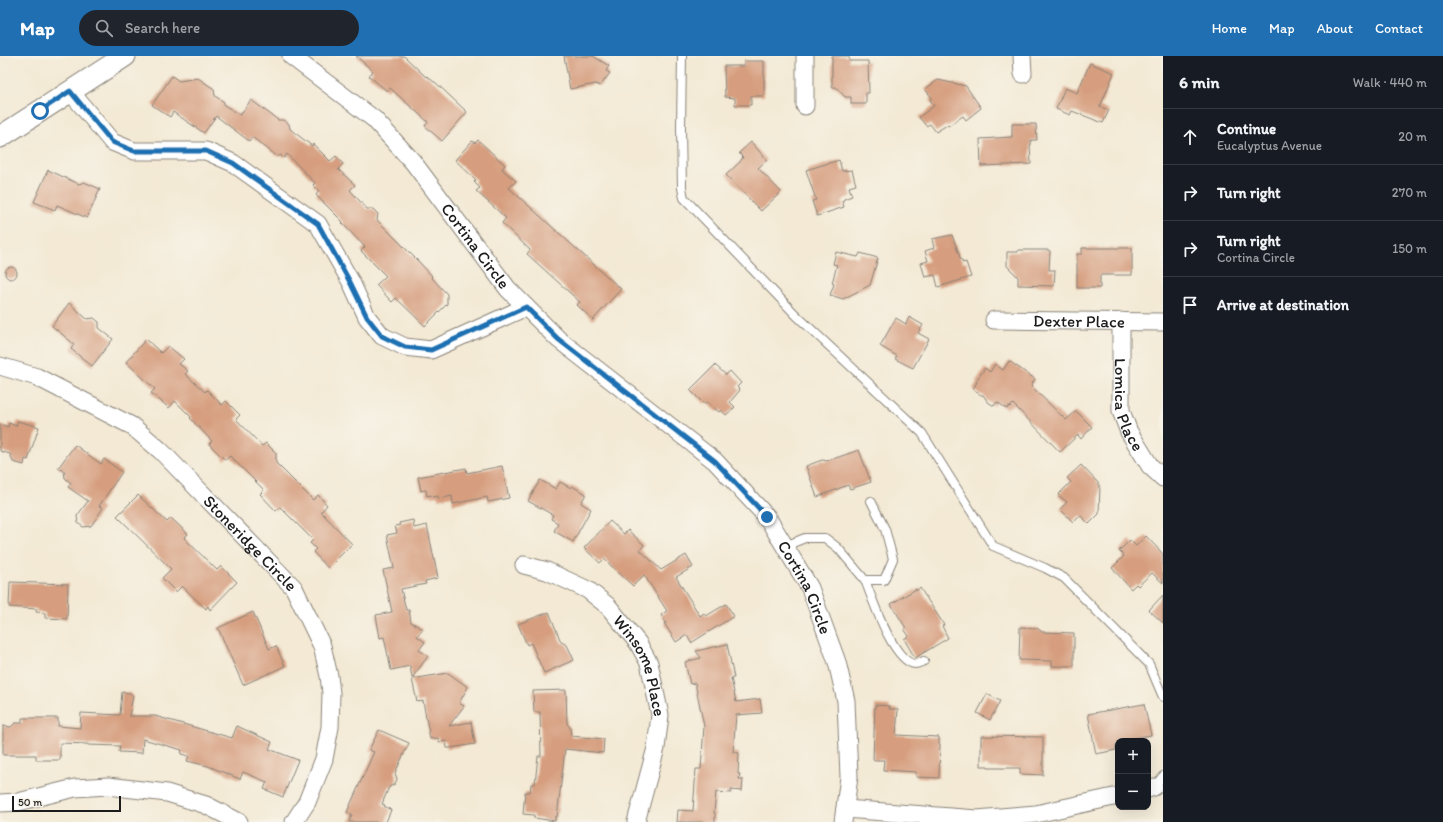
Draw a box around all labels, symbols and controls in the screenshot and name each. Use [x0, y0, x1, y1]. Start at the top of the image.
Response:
search box [79, 10, 359, 46]
text: Map [20, 17, 55, 40]
icon: search [93, 17, 115, 39]
text: Search here [125, 19, 200, 37]
text: Home [1212, 20, 1247, 37]
text: Map [1269, 20, 1295, 37]
text: About [1317, 20, 1353, 37]
text: Contact [1375, 20, 1423, 37]
text: 6 min [1179, 72, 1220, 92]
text: Walk · 440 m [1353, 75, 1427, 90]
route start [31, 102, 49, 120]
text: Continue [1217, 120, 1276, 138]
icon: ahead [1179, 126, 1201, 148]
text: 20 m [1398, 129, 1427, 144]
text: Eucalyptus Avenue [1217, 138, 1322, 153]
icon: right [1179, 182, 1201, 204]
text: Turn right [1217, 184, 1281, 202]
text: 270 m [1392, 185, 1427, 200]
street label: Cortina Circle [437, 199, 514, 293]
text: Turn right [1217, 232, 1281, 250]
icon: right [1179, 238, 1201, 260]
text: 150 m [1392, 241, 1427, 256]
text: Cortina Circle [1217, 250, 1295, 265]
icon: arrive [1179, 294, 1201, 316]
text: Arrive at destination [1217, 296, 1349, 314]
street label: Dexter Place [1033, 310, 1125, 332]
street label: Lomica Place [1111, 358, 1148, 455]
street label: Stoneridge Circle [199, 491, 301, 595]
route end [758, 508, 776, 526]
street label: Cortina Circle [774, 537, 836, 637]
street label: Winsome Place [609, 611, 670, 718]
map controls [1115, 738, 1151, 810]
button: + [1115, 738, 1151, 774]
button: − [1115, 774, 1151, 810]
scale bar [12, 794, 121, 813]
text: 50 m [18, 796, 42, 809]

